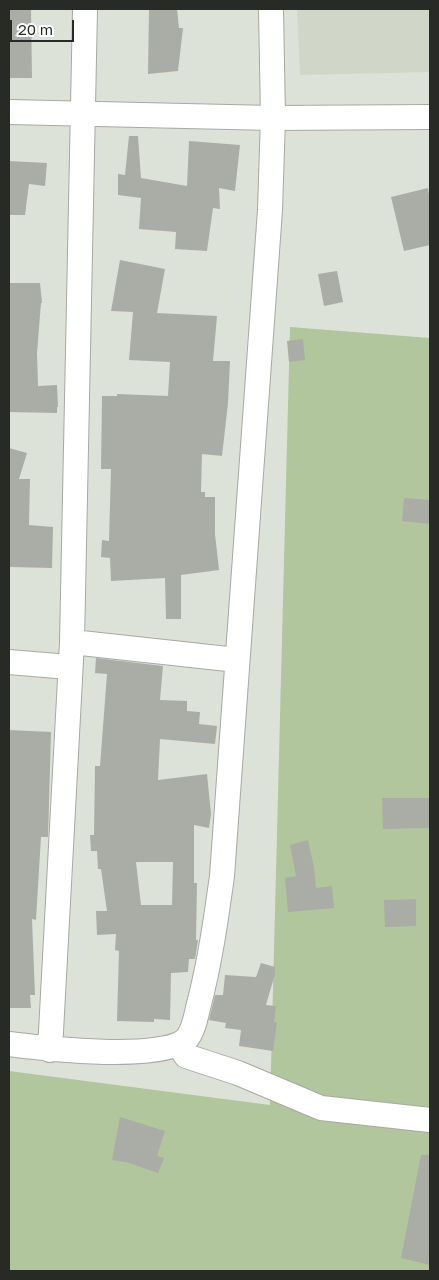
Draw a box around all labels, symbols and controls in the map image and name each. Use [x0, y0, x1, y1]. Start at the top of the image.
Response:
scale bar [12, 10, 76, 42]
text: 20 m [18, 20, 53, 38]

